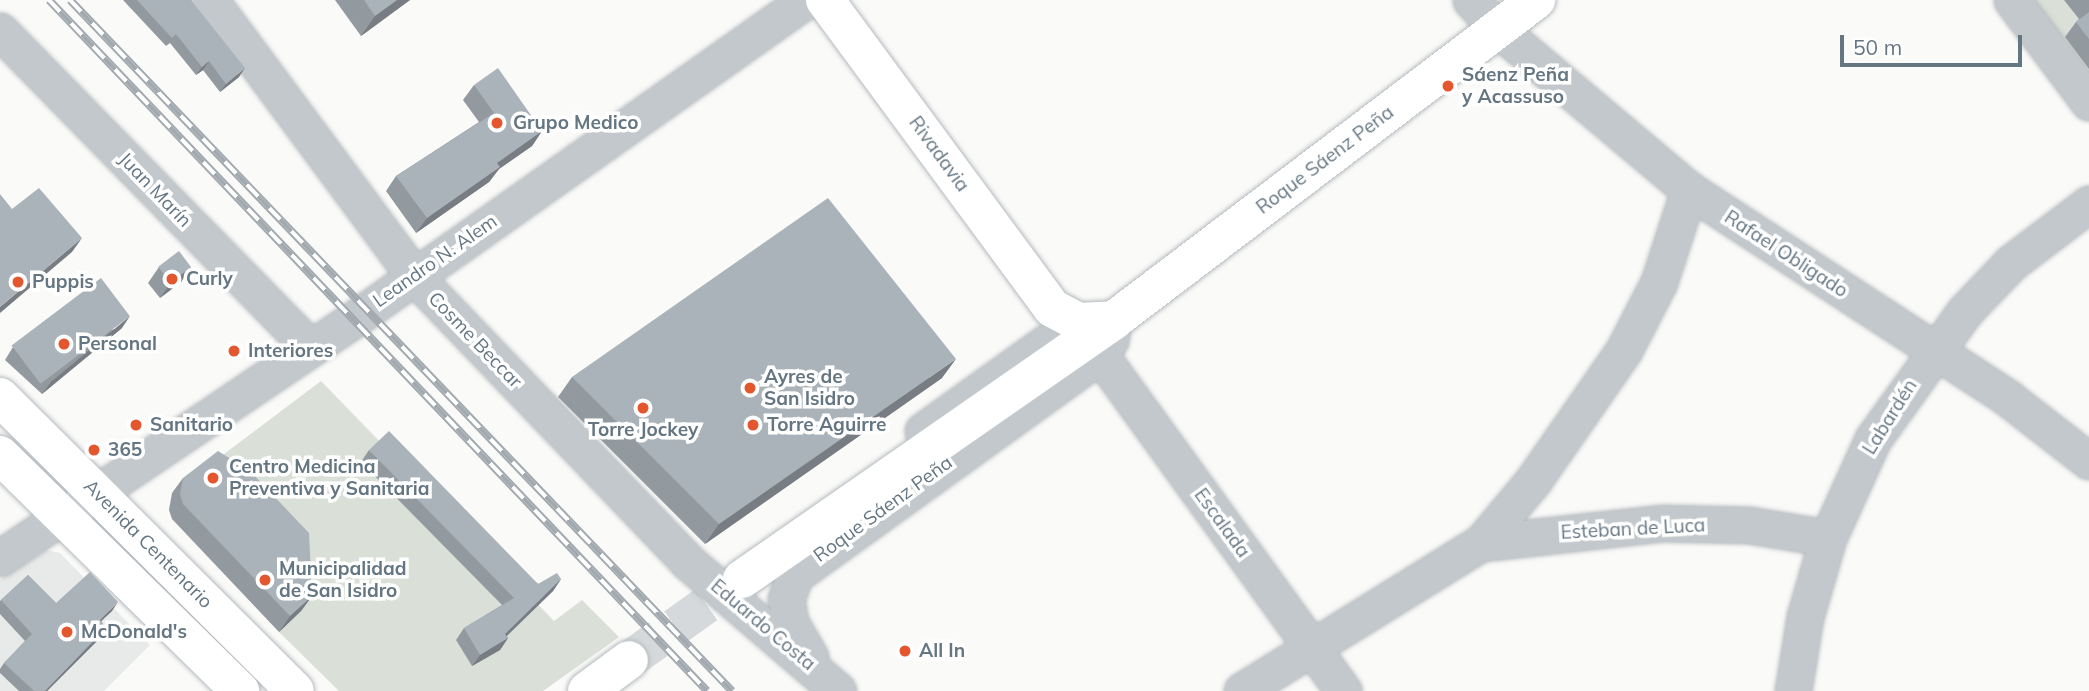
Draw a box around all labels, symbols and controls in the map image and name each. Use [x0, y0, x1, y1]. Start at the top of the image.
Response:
scale bar [1844, 21, 2026, 65]
text: 50 m [1853, 34, 1902, 60]
place label: Sáenz Peña y Acassuso [1462, 64, 1569, 108]
marker: Sáenz Peña y Acassuso [1440, 78, 1456, 94]
street label: Roque Sáenz Peña [1252, 101, 1398, 219]
place label: Grupo Medico [513, 112, 638, 134]
street label: Rivadavia [904, 112, 974, 196]
marker: Grupo Medico [487, 113, 507, 133]
street label: Juan Marín [114, 148, 196, 232]
street label: Rafael Obligado [1720, 206, 1852, 302]
street label: Leandro N. Alem [369, 210, 501, 312]
place label: Curly [186, 268, 233, 290]
place label: Puppis [32, 271, 94, 293]
marker: Curly [164, 271, 180, 287]
marker: Puppis [10, 274, 26, 290]
street label: Cosme Beccar [423, 287, 527, 393]
place label: Personal [78, 333, 157, 355]
marker: Personal [56, 336, 72, 352]
place label: Interiores [248, 340, 333, 362]
marker: Interiores [226, 343, 242, 359]
place label: Ayres de San Isidro [764, 366, 855, 410]
street label: Labardén [1858, 375, 1922, 459]
marker: Ayres de San Isidro [742, 380, 758, 396]
marker: Torre Jockey [635, 400, 651, 416]
place label: Sanitario [150, 414, 233, 436]
place label: Torre Aguirre [767, 414, 886, 436]
marker: Sanitario [128, 417, 144, 433]
marker: Torre Aguirre [745, 417, 761, 433]
place label: Torre Jockey [588, 419, 698, 441]
place label: 365 [108, 439, 142, 461]
marker: 365 [86, 442, 102, 458]
street label: Roque Sáenz Peña [809, 451, 957, 567]
place label: Centro Medicina Preventiva y Sanitaria [229, 456, 430, 500]
marker: Centro Medicina Preventiva y Sanitaria [203, 468, 223, 488]
street label: Avenida Centenario [79, 475, 217, 613]
street label: Escalada [1189, 484, 1255, 562]
street label: Esteban de Luca [1560, 514, 1706, 544]
place label: Municipalidad de San Isidro [279, 558, 407, 602]
marker: Municipalidad de San Isidro [257, 572, 273, 588]
street label: Eduardo Costa [706, 575, 820, 675]
place label: McDonald's [81, 621, 187, 643]
marker: McDonald's [59, 624, 75, 640]
place label: All In [919, 640, 965, 662]
marker: All In [897, 643, 913, 659]

